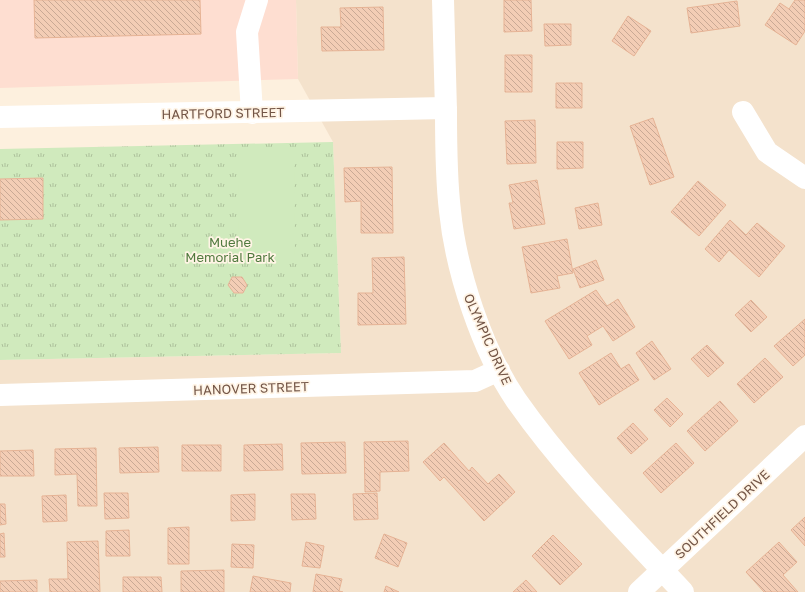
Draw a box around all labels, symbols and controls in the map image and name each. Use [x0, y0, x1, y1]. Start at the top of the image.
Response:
street label: HARTFORD STREET [161, 104, 285, 122]
park label: Muehe Memorial Park [185, 234, 275, 265]
street label: OLYMPIC DRIVE [461, 291, 515, 387]
street label: HANOVER STREET [193, 378, 309, 398]
street label: SOUTHFIELD DRIVE [671, 466, 773, 562]

